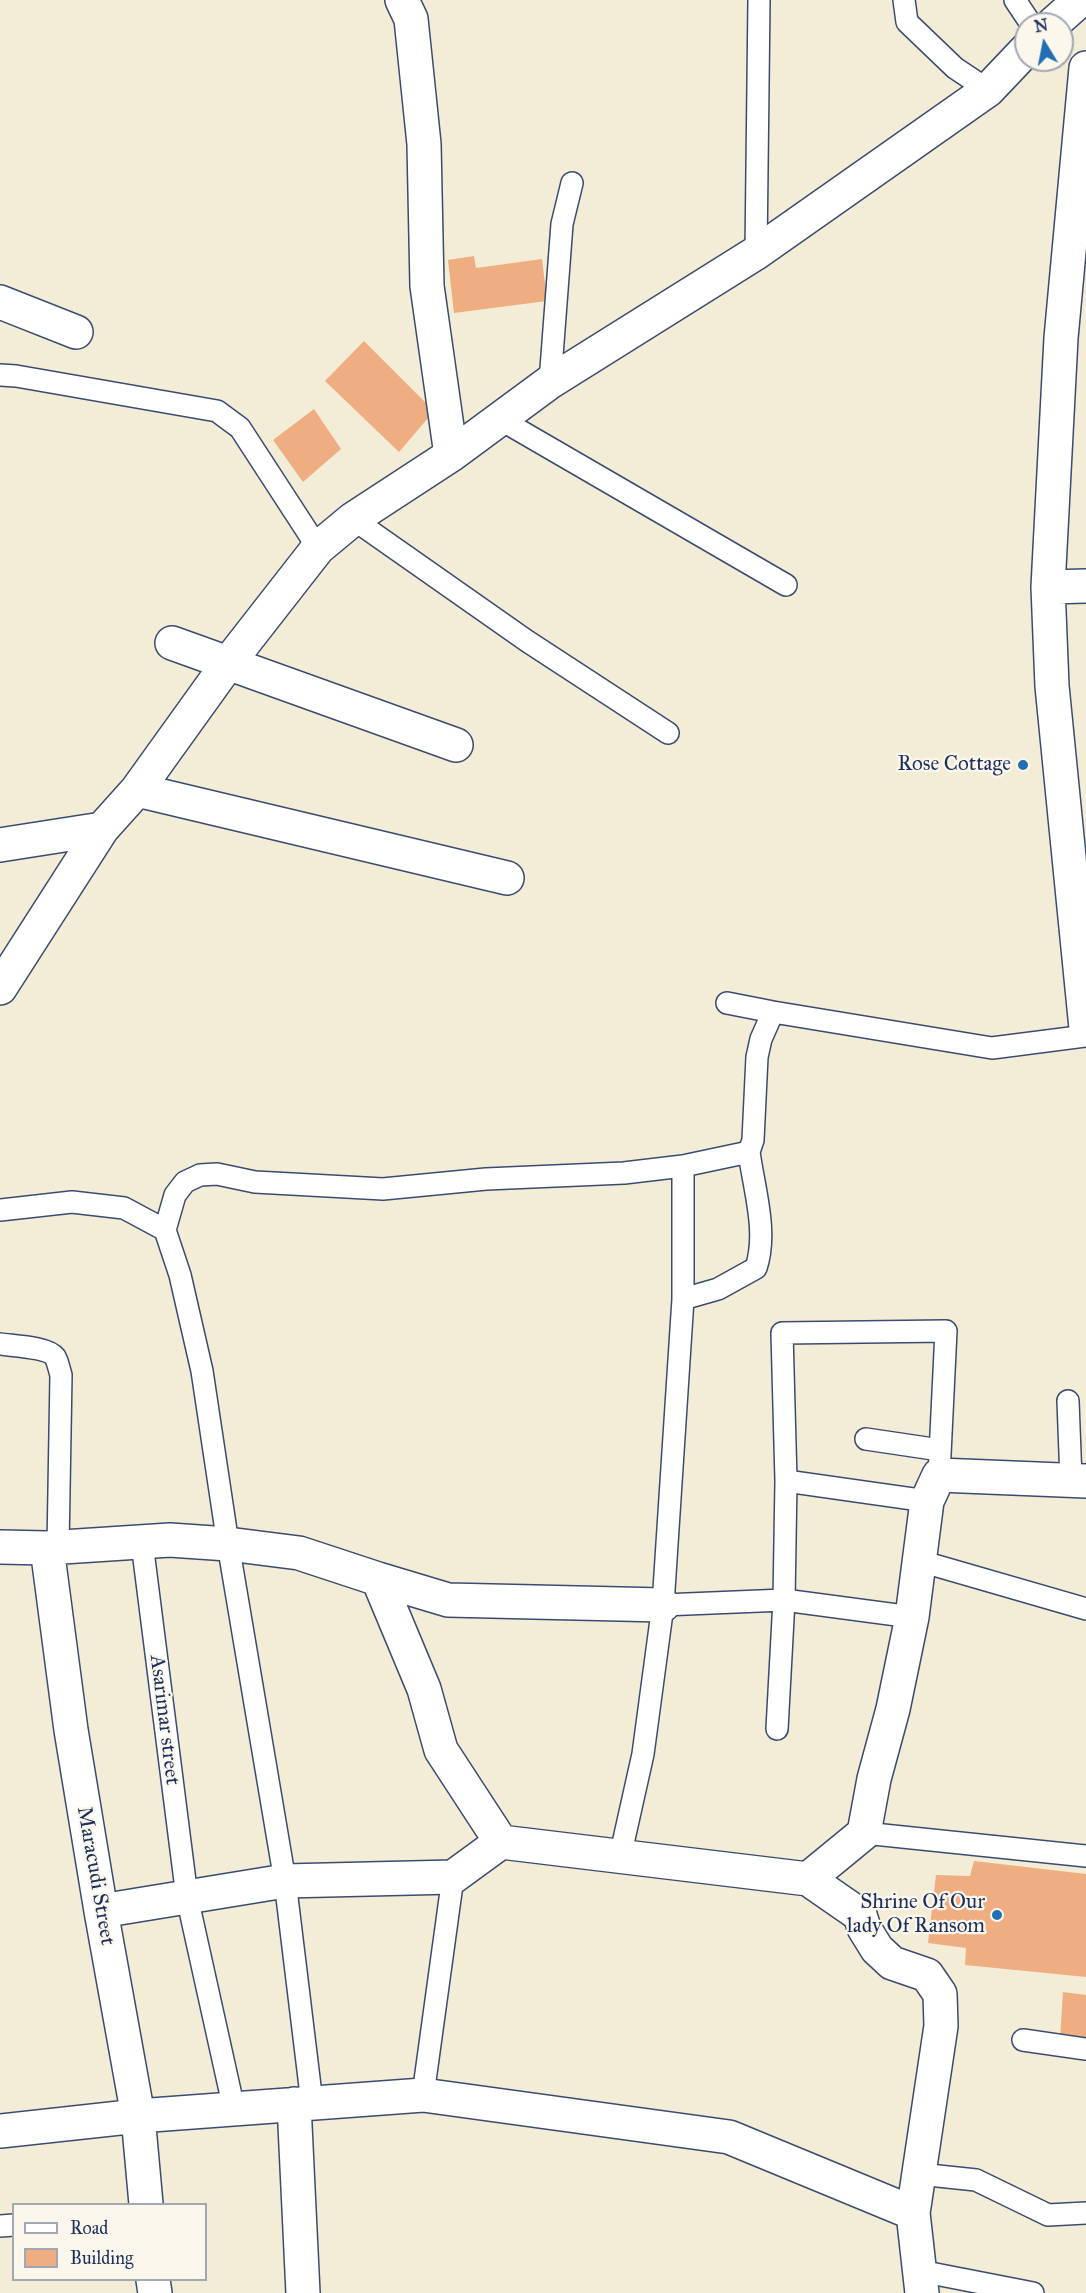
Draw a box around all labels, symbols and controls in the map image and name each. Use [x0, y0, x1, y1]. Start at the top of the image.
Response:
north arrow [1014, 12, 1074, 72]
text: N [1033, 15, 1049, 36]
place label: Rose Cottage [897, 752, 1011, 778]
marker: Rose Cottage [1016, 758, 1030, 772]
street label: Asarimar street [144, 1653, 184, 1787]
street label: Maracudi Street [70, 1805, 120, 1947]
place label: Shrine Of Our lady Of Ransom [847, 1890, 985, 1940]
marker: Shrine Of Our lady Of Ransom [990, 1908, 1004, 1922]
legend [12, 2203, 207, 2281]
text: Road [70, 2217, 108, 2239]
text: Building [70, 2247, 133, 2269]

